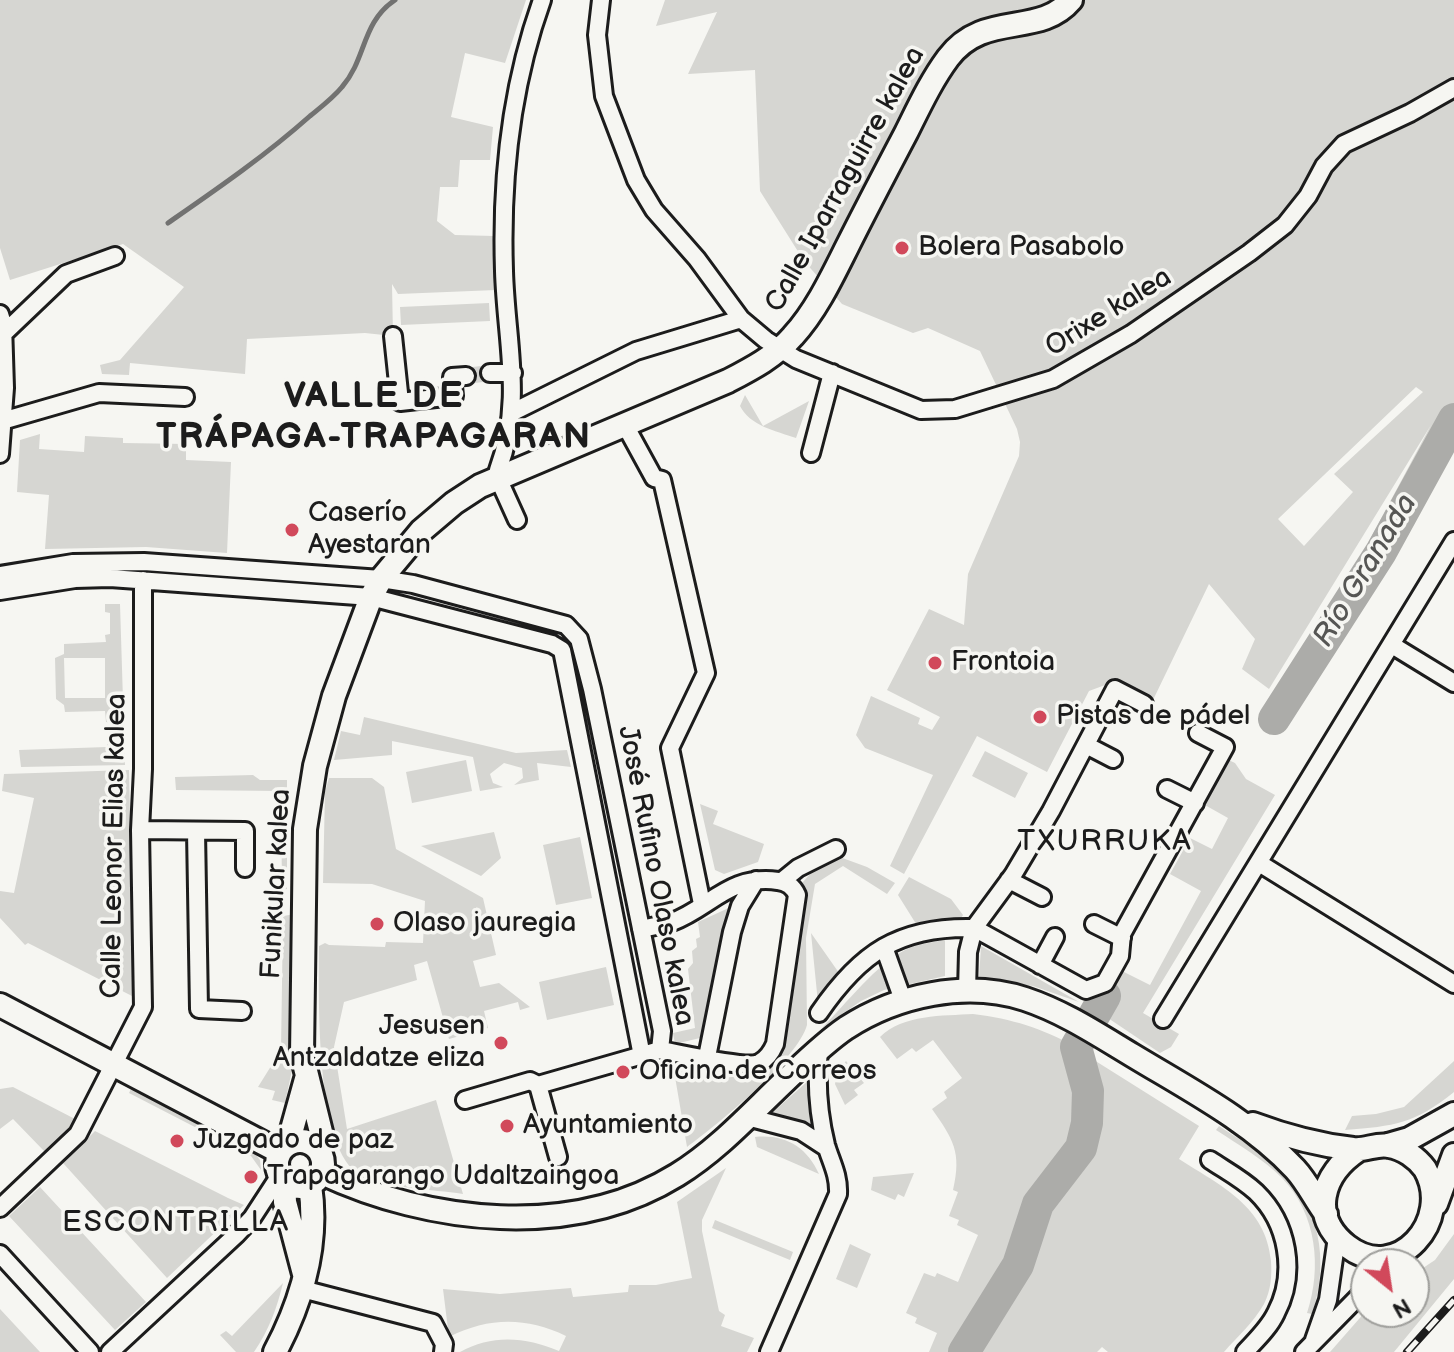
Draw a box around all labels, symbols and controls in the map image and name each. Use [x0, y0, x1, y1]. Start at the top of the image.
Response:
street label: Calle Iparraguirre kalea [759, 41, 933, 319]
place label: Bolera Pasabolo [918, 231, 1124, 265]
marker: Bolera Pasabolo [893, 239, 911, 257]
street label: Orixe kalea [1040, 261, 1178, 365]
district label: VALLE DE TRÁPAGA-TRAPAGARAN [156, 376, 592, 461]
water label: Río Granada [1306, 488, 1426, 654]
place label: Caserío Ayestaran [308, 497, 431, 563]
marker: Caserío Ayestaran [283, 521, 301, 539]
place label: Frontoia [951, 646, 1055, 680]
marker: Frontoia [926, 654, 944, 672]
street label: Calle Leonor Elias kalea [96, 693, 134, 999]
place label: Pistas de pádel [1056, 700, 1250, 734]
marker: Pistas de pádel [1031, 708, 1049, 726]
street label: José Rufino Olaso kalea [609, 723, 701, 1029]
street label: Funikular kalea [255, 788, 299, 980]
district label: TXURRUKA [1017, 824, 1193, 860]
place label: Olaso jauregia [393, 907, 576, 941]
marker: Olaso jauregia [368, 915, 386, 933]
place label: Jesusen Antzaldatze eliza [273, 1010, 485, 1076]
marker: Jesusen Antzaldatze eliza [492, 1034, 510, 1052]
place label: Oficina de Correos [639, 1055, 877, 1089]
marker: Oficina de Correos [614, 1063, 632, 1081]
place label: Ayuntamiento [523, 1109, 693, 1143]
marker: Ayuntamiento [498, 1117, 516, 1135]
place label: Juzgado de paz [193, 1124, 393, 1158]
marker: Juzgado de paz [168, 1132, 186, 1150]
place label: Trapagarango Udaltzaingoa [267, 1160, 619, 1194]
marker: Trapagarango Udaltzaingoa [242, 1168, 260, 1186]
district label: ESCONTRILLA [62, 1205, 290, 1241]
north arrow [1350, 1248, 1430, 1328]
text: N [1387, 1292, 1415, 1323]

